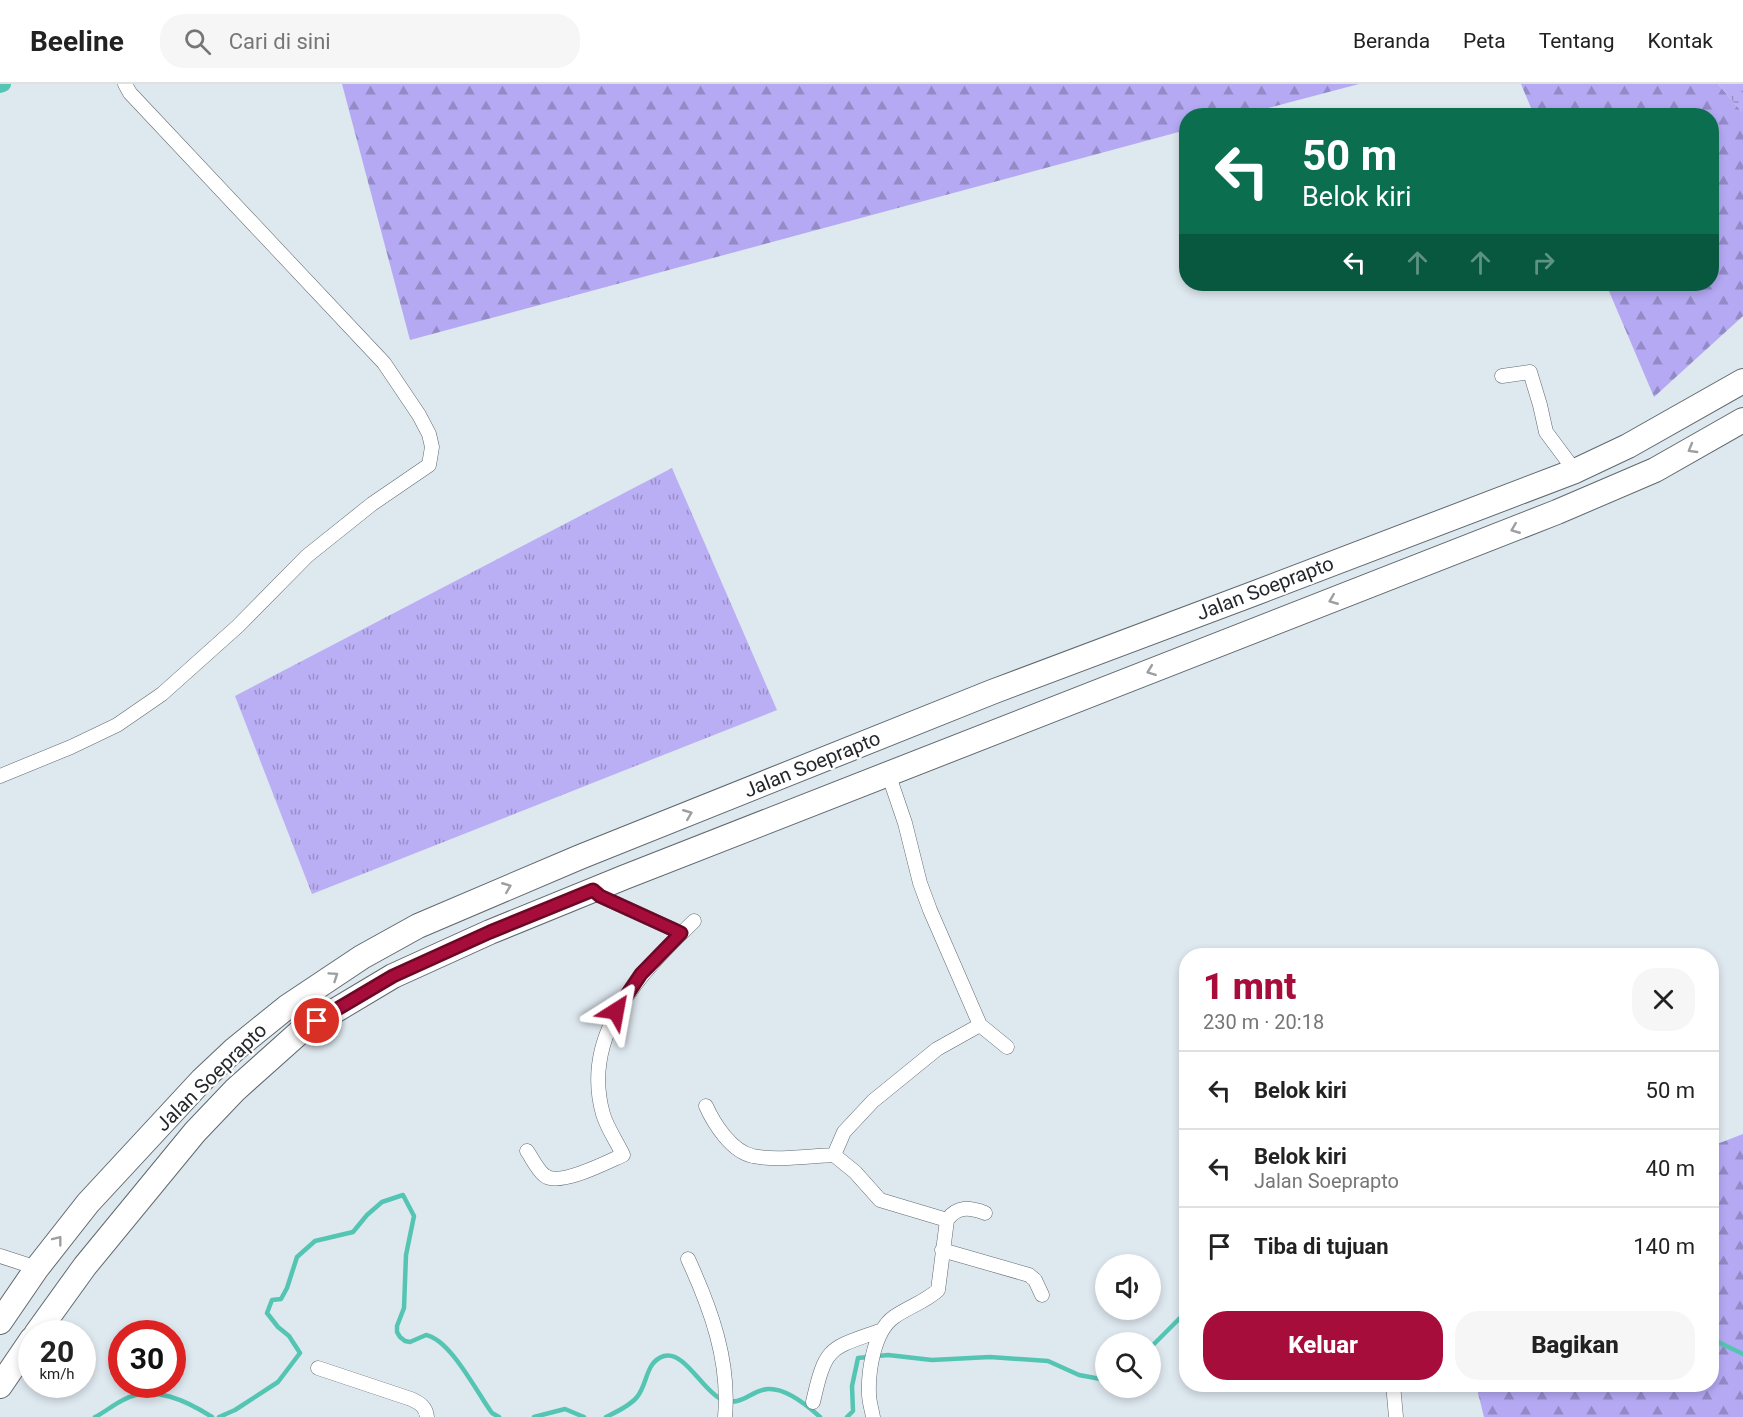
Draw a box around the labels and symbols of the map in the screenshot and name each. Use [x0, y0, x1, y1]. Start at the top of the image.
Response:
one-way arrow [1688, 442, 1698, 453]
one-way arrow [1510, 522, 1521, 534]
street label: Jalan Soeprapto [1193, 551, 1337, 625]
one-way arrow [1328, 592, 1338, 605]
one-way arrow [1147, 664, 1157, 677]
street label: Jalan Soeprapto [740, 726, 884, 802]
one-way arrow [682, 809, 693, 821]
one-way arrow [501, 882, 512, 894]
one-way arrow [328, 971, 338, 983]
position arrow [584, 979, 648, 1043]
pin [291, 995, 342, 1046]
street label: Jalan Soeprapto [151, 1018, 271, 1136]
one-way arrow [51, 1236, 62, 1247]
speed limit sign: 30 [108, 1320, 186, 1398]

